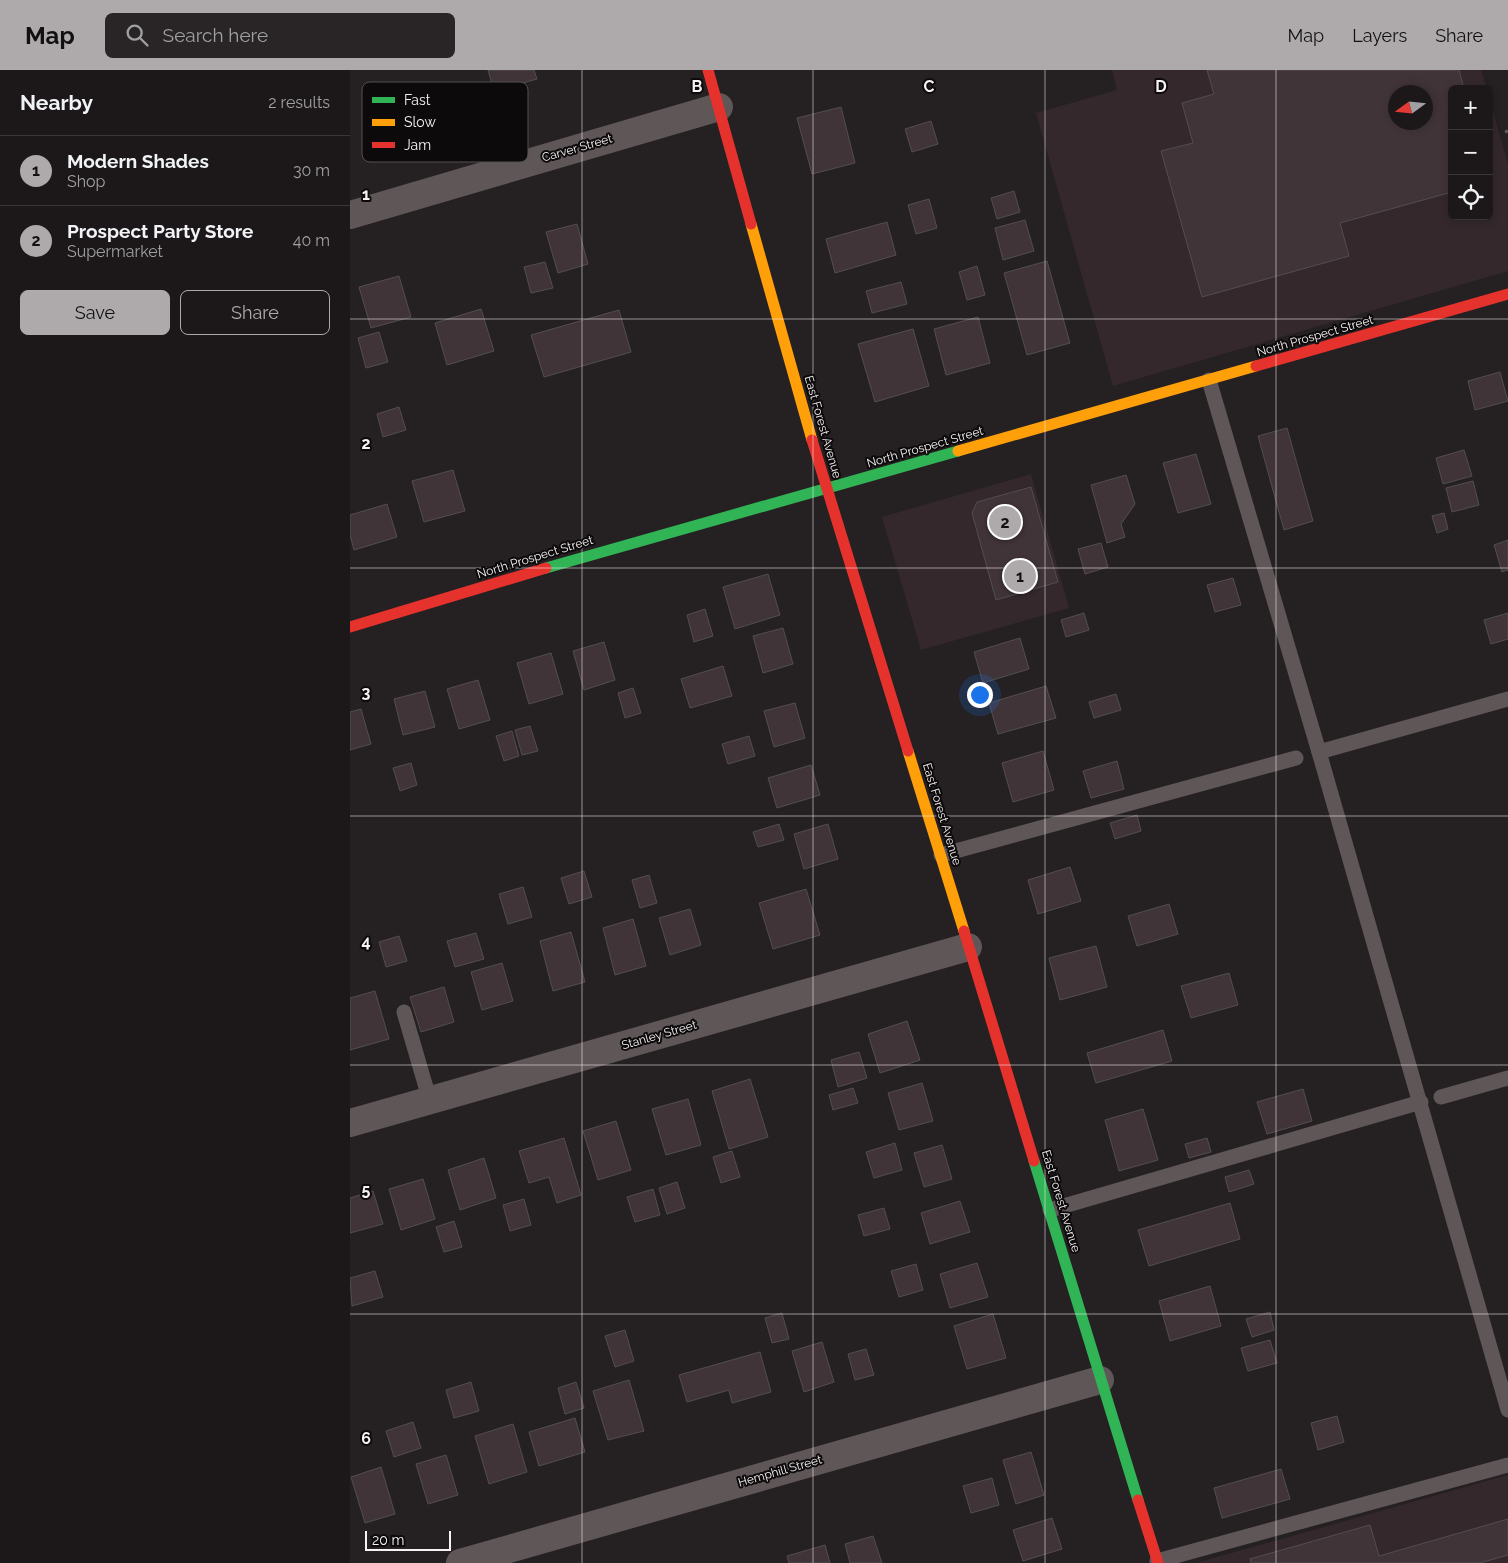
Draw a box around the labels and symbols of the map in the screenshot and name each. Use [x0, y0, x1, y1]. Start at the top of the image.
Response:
text: B [692, 77, 703, 96]
text: C [924, 77, 935, 96]
text: D [1155, 77, 1167, 96]
legend [362, 82, 528, 162]
north arrow [1388, 85, 1433, 130]
text: Fast [404, 92, 431, 108]
text: Slow [404, 114, 436, 130]
street label: Carver Street [540, 131, 614, 165]
text: Jam [404, 137, 431, 153]
text: 1 [362, 185, 370, 204]
street label: North Prospect Street [1255, 313, 1375, 359]
street label: East Forest Avenue [802, 374, 844, 480]
street label: North Prospect Street [865, 424, 985, 470]
text: 2 [361, 434, 371, 453]
pin: 2 [989, 503, 1021, 541]
street label: North Prospect Street [475, 533, 595, 581]
pin: 1 [1004, 557, 1036, 595]
your location [967, 682, 993, 708]
text: 3 [362, 683, 371, 702]
street label: East Forest Avenue [920, 761, 964, 867]
text: 4 [361, 932, 371, 951]
street label: Stanley Street [620, 1018, 698, 1052]
street label: East Forest Avenue [1039, 1148, 1083, 1254]
text: 5 [362, 1180, 371, 1199]
text: 6 [361, 1429, 371, 1448]
street label: Hemphill Street [737, 1452, 823, 1490]
scale bar [365, 1528, 451, 1551]

